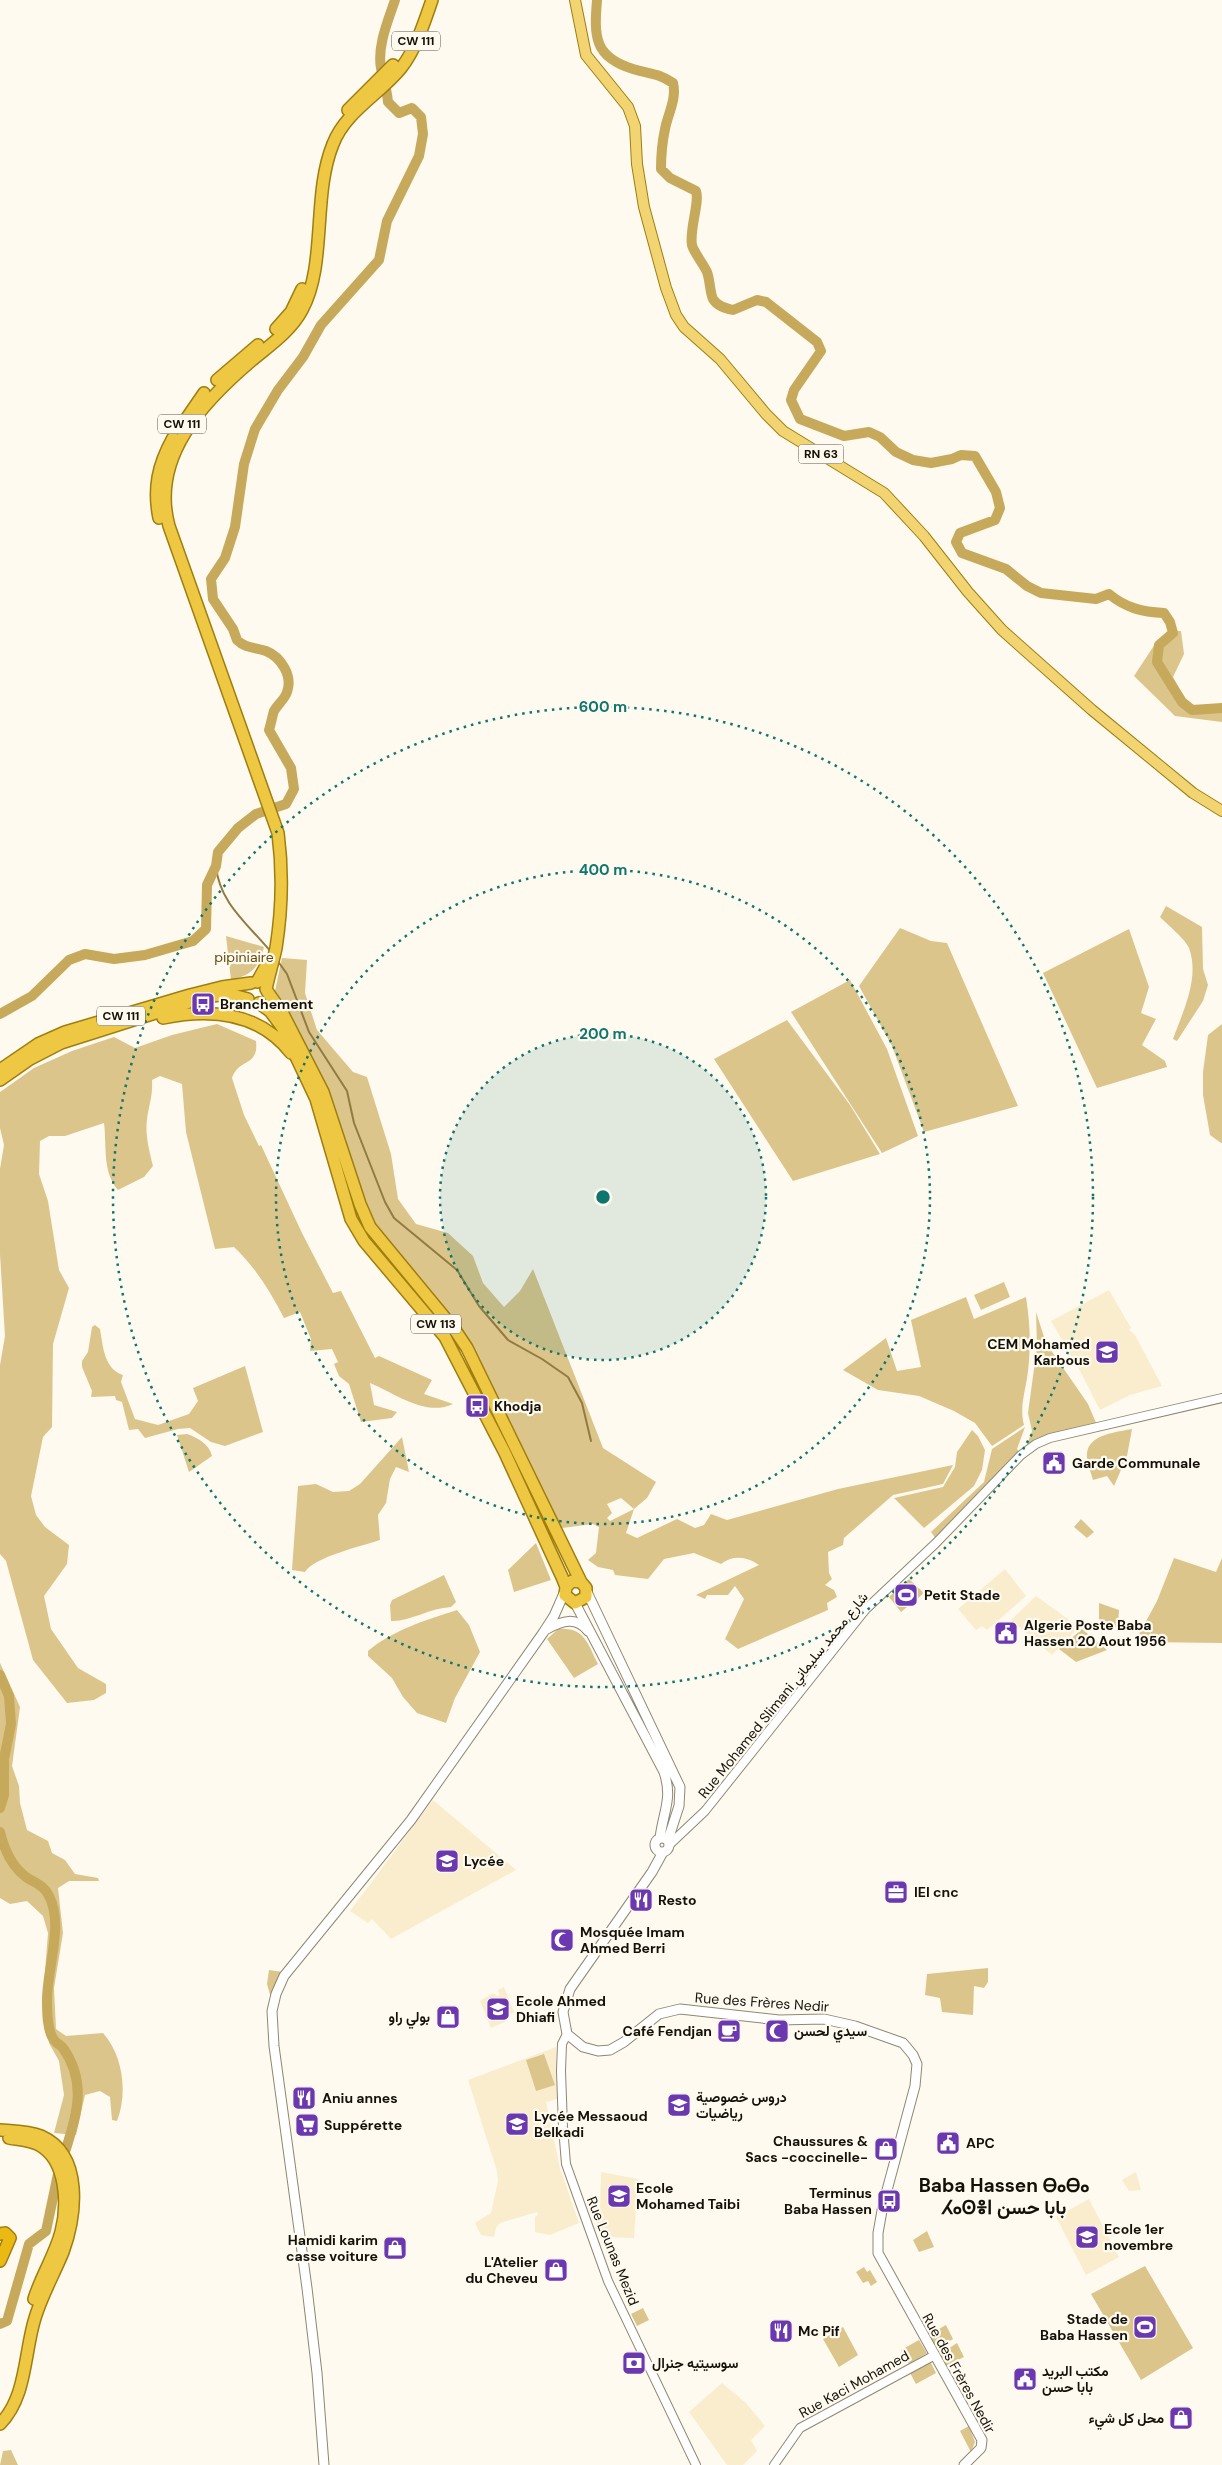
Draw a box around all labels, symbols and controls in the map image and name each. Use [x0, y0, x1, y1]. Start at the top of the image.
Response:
road number: CW 111 [392, 31, 440, 50]
road number: CW 111 [158, 414, 206, 434]
road number: RN 63 [798, 444, 844, 464]
text: 600 m [579, 697, 627, 717]
text: 400 m [579, 860, 627, 880]
park label: pipiniaire [214, 948, 274, 966]
bus stop icon: Branchement [190, 991, 216, 1017]
place label: Branchement [220, 995, 313, 1013]
road number: CW 111 [97, 1006, 145, 1026]
text: 200 m [579, 1024, 627, 1044]
centre of rings [594, 1188, 612, 1206]
road number: CW 113 [411, 1315, 461, 1334]
place label: CEM Mohamed Karbous [987, 1335, 1090, 1369]
school or university icon: CEM Mohamed Karbous [1094, 1339, 1120, 1365]
bus stop icon: Khodja [464, 1393, 490, 1419]
place label: Khodja [494, 1397, 542, 1415]
public building icon: Garde Communale [1041, 1450, 1067, 1476]
place label: Garde Communale [1072, 1454, 1200, 1472]
sports icon: Petit Stade [893, 1582, 919, 1608]
place label: Petit Stade [924, 1586, 1000, 1604]
street label: Rue Mohamed Slimani شارع محمد سليماني [694, 1588, 874, 1804]
place label: Algerie Poste Baba Hassen 20 Aout 1956 [1024, 1616, 1166, 1650]
public building icon: Algerie Poste Baba Hassen 20 Aout 1956 [993, 1620, 1019, 1646]
school or university icon: Lycée [434, 1848, 460, 1874]
place label: Lycée [464, 1852, 504, 1870]
office icon: IEI cnc [883, 1879, 909, 1905]
place label: IEI cnc [914, 1883, 959, 1901]
restaurant icon: Resto [628, 1887, 654, 1913]
place label: Resto [658, 1891, 697, 1909]
place label: Mosquée Imam Ahmed Berri [580, 1923, 685, 1957]
mosque icon: Mosquée Imam Ahmed Berri [549, 1927, 575, 1953]
street label: Rue des Frères Nedir [694, 1988, 830, 2016]
place label: Ecole Ahmed Dhiafi [516, 1992, 606, 2026]
school or university icon: Ecole Ahmed Dhiafi [485, 1996, 511, 2022]
shop icon: بولي راو [435, 2004, 461, 2030]
place label: بولي راو [388, 2008, 430, 2029]
cafe icon: Café Fendjan [716, 2018, 742, 2044]
mosque icon: سيدي لحسن [764, 2018, 790, 2044]
place label: Café Fendjan [623, 2022, 712, 2040]
place label: سيدي لحسن [794, 2022, 867, 2043]
restaurant icon: Aniu annes [291, 2085, 317, 2111]
place label: دروس خصوصية رياضيات [696, 2088, 787, 2122]
place label: Aniu annes [322, 2089, 398, 2107]
school or university icon: دروس خصوصية رياضيات [666, 2092, 692, 2118]
place label: Lycée Messaoud Belkadi [534, 2107, 648, 2141]
school or university icon: Lycée Messaoud Belkadi [504, 2111, 530, 2137]
supermarket icon: Suppérette [294, 2112, 320, 2138]
place label: Suppérette [324, 2116, 402, 2134]
public building icon: APC [935, 2130, 961, 2156]
place label: Chaussures & Sacs -coccinelle- [745, 2132, 868, 2166]
place label: APC [966, 2134, 995, 2152]
shop icon: Chaussures & Sacs -coccinelle- [873, 2136, 899, 2162]
district label: Baba Hassen ⴱⴰⴱⴰ ⵃⴰⵙⴻⵏ بابا حسن [919, 2173, 1089, 2220]
place label: Ecole Mohamed Taibi [636, 2179, 740, 2213]
school or university icon: Ecole Mohamed Taibi [606, 2183, 632, 2209]
place label: Terminus Baba Hassen [784, 2184, 872, 2218]
bus stop icon: Terminus Baba Hassen [876, 2188, 902, 2214]
street label: Rue Lounas Mezid [583, 2194, 643, 2308]
place label: Ecole 1er novembre [1104, 2220, 1173, 2254]
school or university icon: Ecole 1er novembre [1074, 2224, 1100, 2250]
place label: Hamidi karim casse voiture [286, 2231, 378, 2265]
shop icon: Hamidi karim casse voiture [382, 2235, 408, 2261]
place label: L'Atelier du Cheveu [465, 2253, 538, 2287]
shop icon: L'Atelier du Cheveu [543, 2257, 569, 2283]
street label: Rue des Frères Nedir [919, 2310, 999, 2436]
place label: Stade de Baba Hassen [1040, 2310, 1128, 2344]
sports icon: Stade de Baba Hassen [1132, 2314, 1158, 2340]
restaurant icon: Mc Pif [768, 2318, 794, 2344]
place label: Mc Pif [798, 2322, 840, 2340]
street label: Rue Kaci Mohamed [796, 2346, 912, 2422]
bank icon: سوسيتيه جنرال [621, 2350, 647, 2376]
place label: سوسيتيه جنرال [652, 2354, 738, 2372]
place label: مكتب البريد بابا حسن [1042, 2362, 1109, 2396]
public building icon: مكتب البريد بابا حسن [1012, 2366, 1038, 2392]
shop icon: محل كل شيء [1168, 2405, 1194, 2431]
place label: محل كل شيء [1088, 2409, 1164, 2430]

